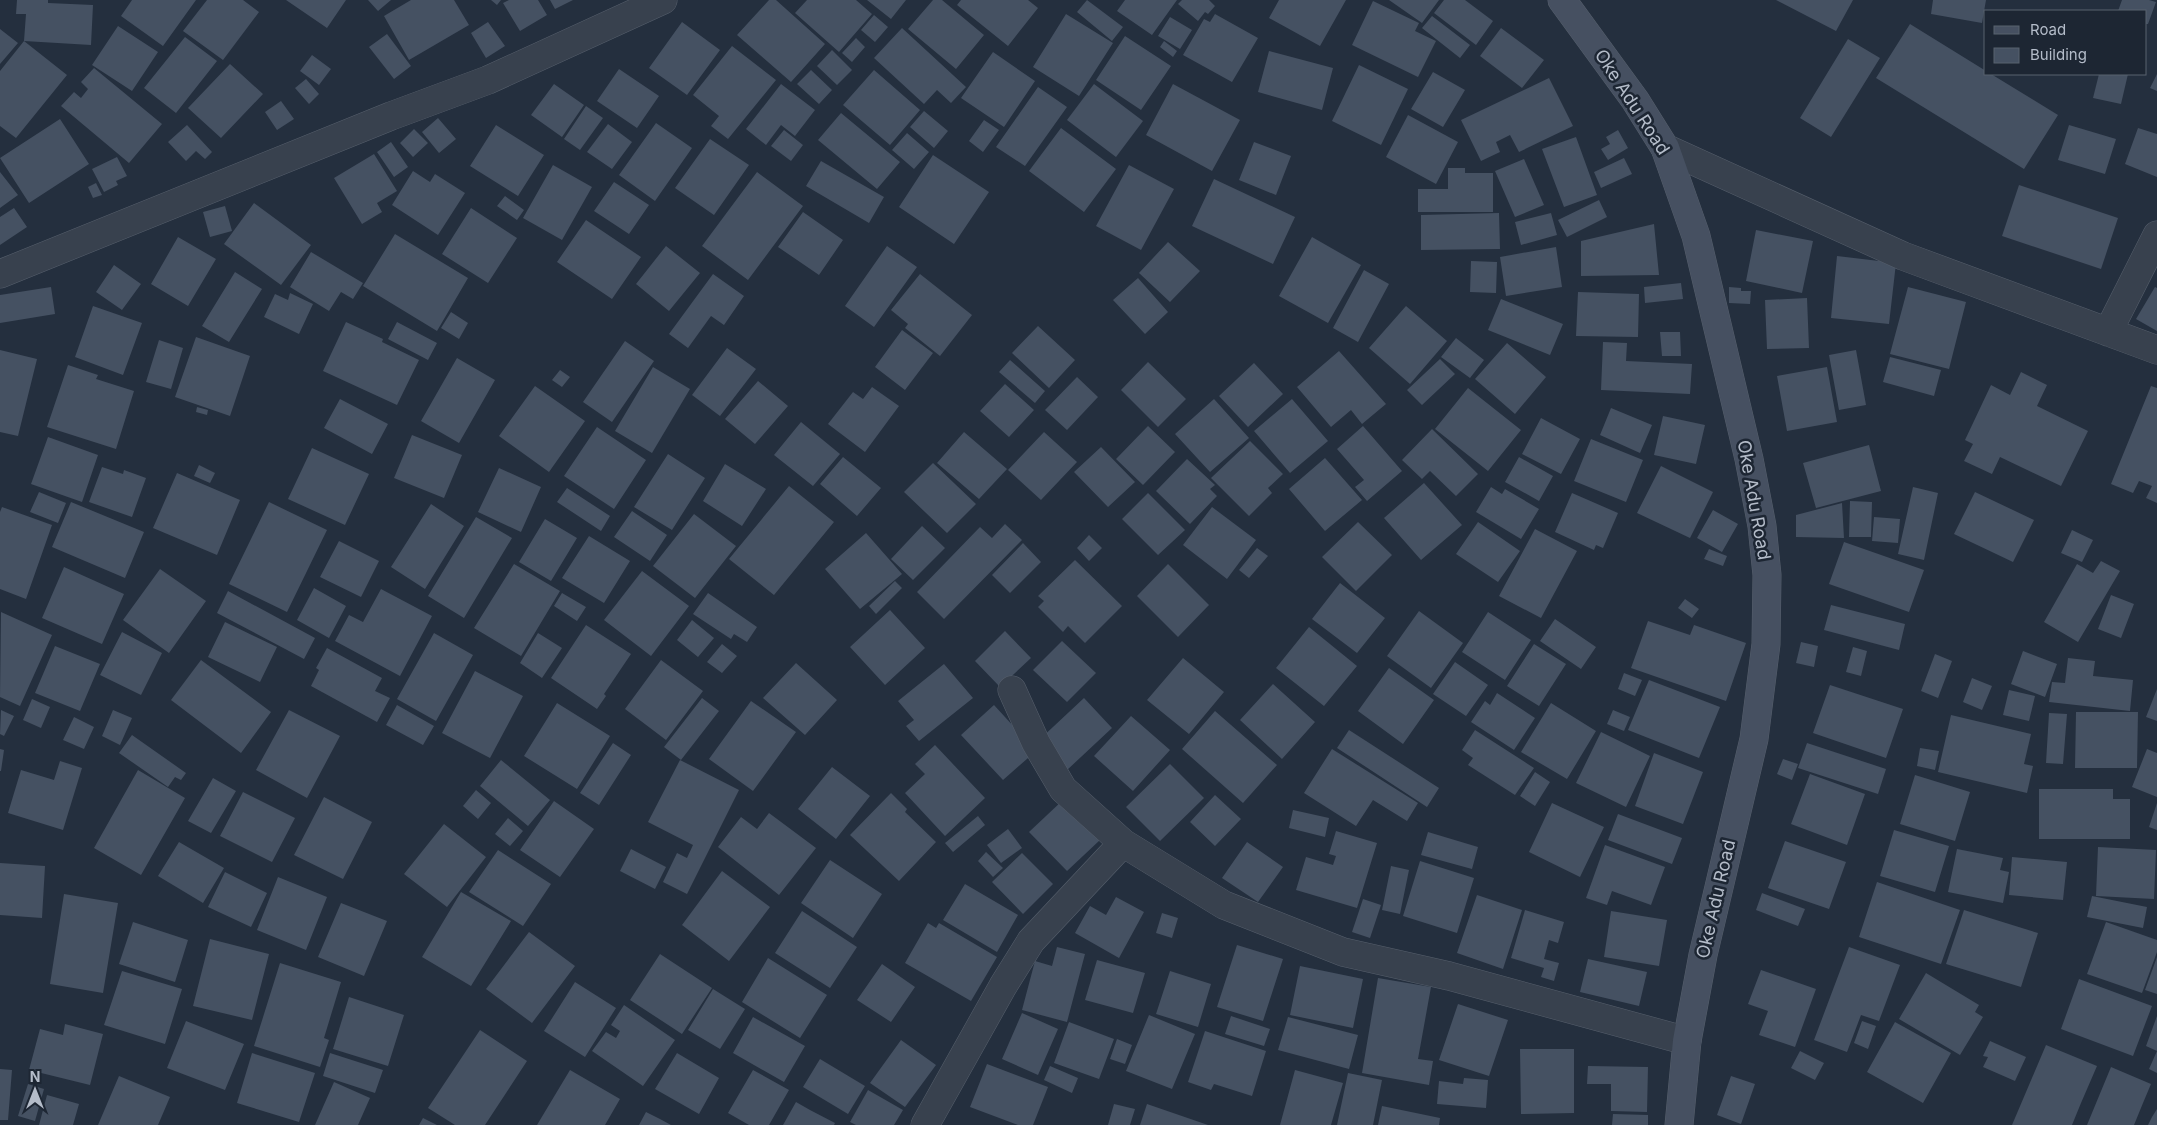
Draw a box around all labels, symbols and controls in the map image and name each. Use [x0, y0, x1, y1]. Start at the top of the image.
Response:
legend [1984, 10, 2147, 75]
text: Road [2030, 20, 2066, 39]
street label: Oke Adu Road [1591, 45, 1674, 158]
text: Building [2030, 45, 2087, 64]
street label: Oke Adu Road [1734, 438, 1775, 561]
street label: Oke Adu Road [1692, 837, 1739, 960]
north arrow [10, 1065, 60, 1115]
text: N [30, 1068, 40, 1085]

